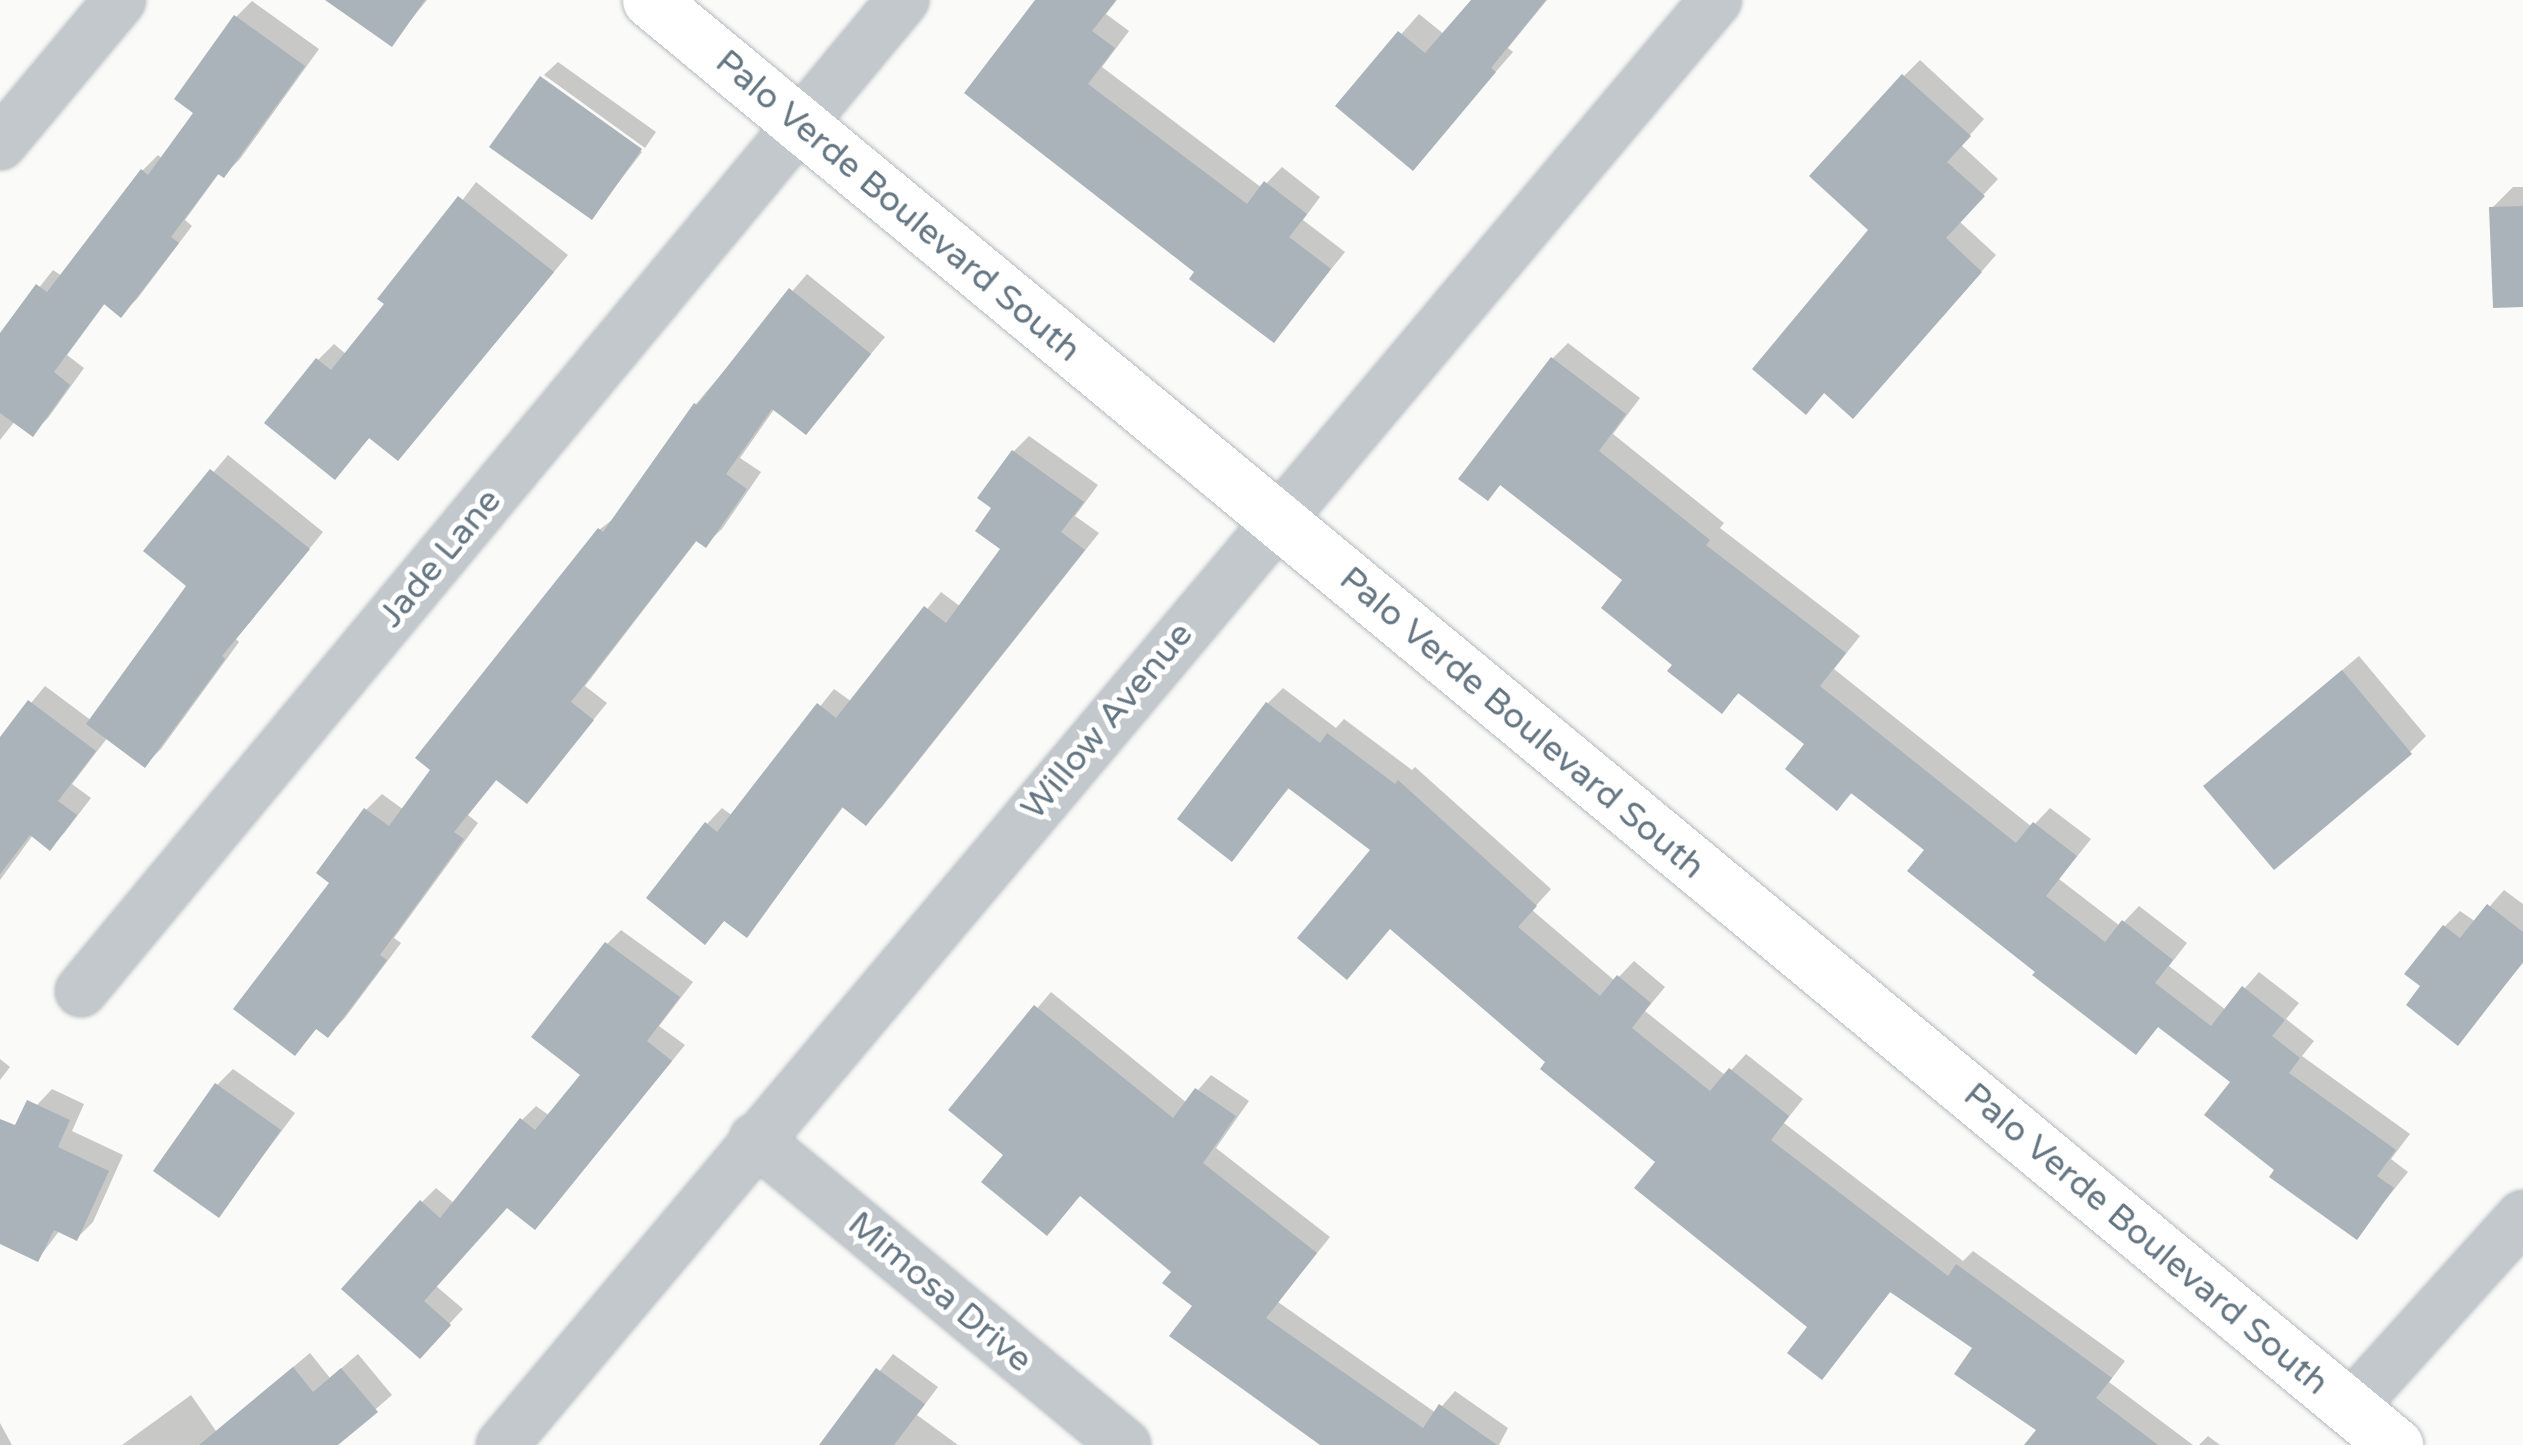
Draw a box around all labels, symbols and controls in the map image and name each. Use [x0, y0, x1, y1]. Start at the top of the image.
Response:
street label: Palo Verde Boulevard South [707, 41, 1089, 371]
street label: Jade Lane [370, 480, 510, 636]
street label: Palo Verde Boulevard South [1331, 558, 1713, 888]
street label: Willow Avenue [1012, 614, 1202, 828]
street label: Palo Verde Boulevard South [1955, 1074, 2337, 1404]
street label: Mimosa Drive [839, 1203, 1041, 1381]

